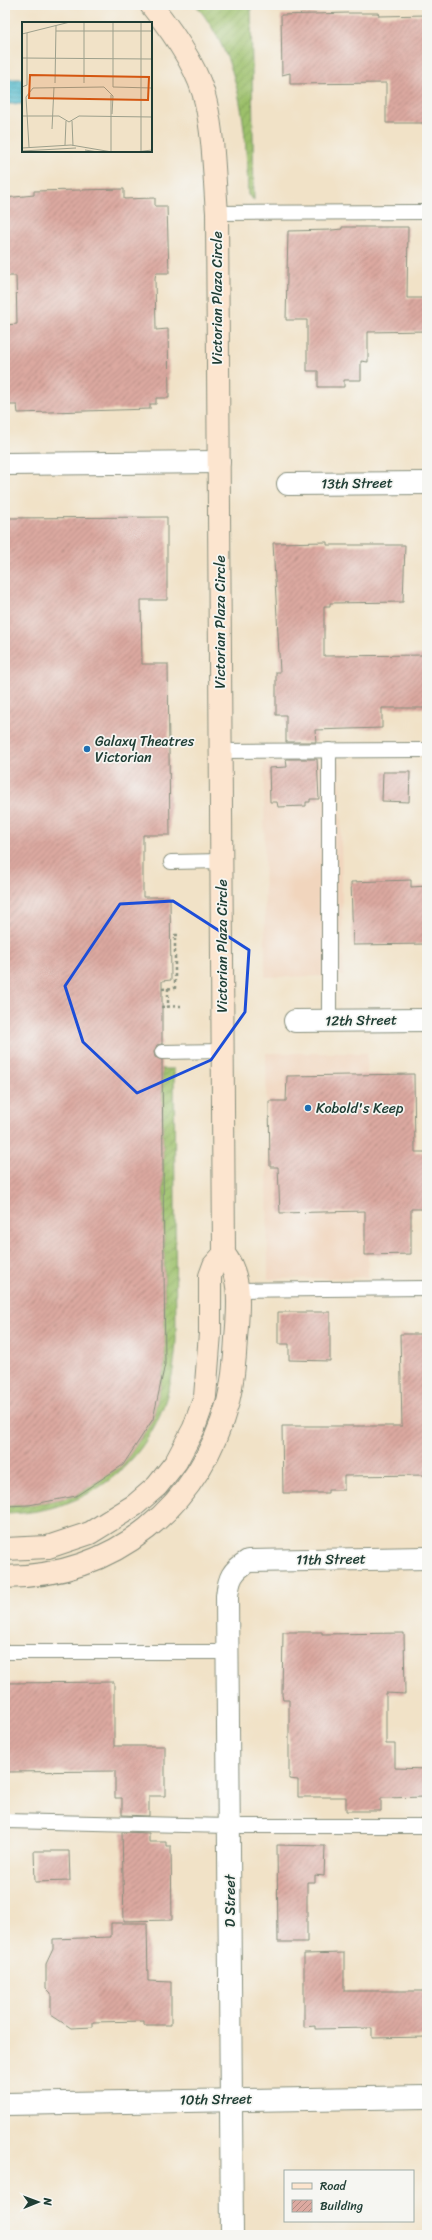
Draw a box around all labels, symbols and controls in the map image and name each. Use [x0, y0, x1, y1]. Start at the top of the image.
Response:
inset map [22, 22, 152, 152]
street label: Victorian Plaza Circle [205, 231, 230, 365]
street label: 13th Street [321, 470, 393, 497]
street label: Victorian Plaza Circle [208, 555, 233, 689]
place label: Galaxy Theatres Victorian [95, 729, 195, 770]
marker: Galaxy Theatres Victorian [82, 744, 92, 754]
street label: Victorian Plaza Circle [210, 879, 235, 1013]
street label: 12th Street [325, 1007, 397, 1034]
place label: Kobold's Keep [316, 1096, 404, 1121]
marker: Kobold's Keep [303, 1103, 313, 1113]
street label: 11th Street [296, 1546, 366, 1573]
street label: D Street [218, 1873, 243, 1927]
street label: 10th Street [179, 2086, 253, 2113]
legend [284, 2170, 414, 2222]
text: Road [320, 2175, 347, 2197]
north arrow [18, 2182, 58, 2222]
text: Building [320, 2195, 363, 2217]
text: N [38, 2197, 57, 2206]

